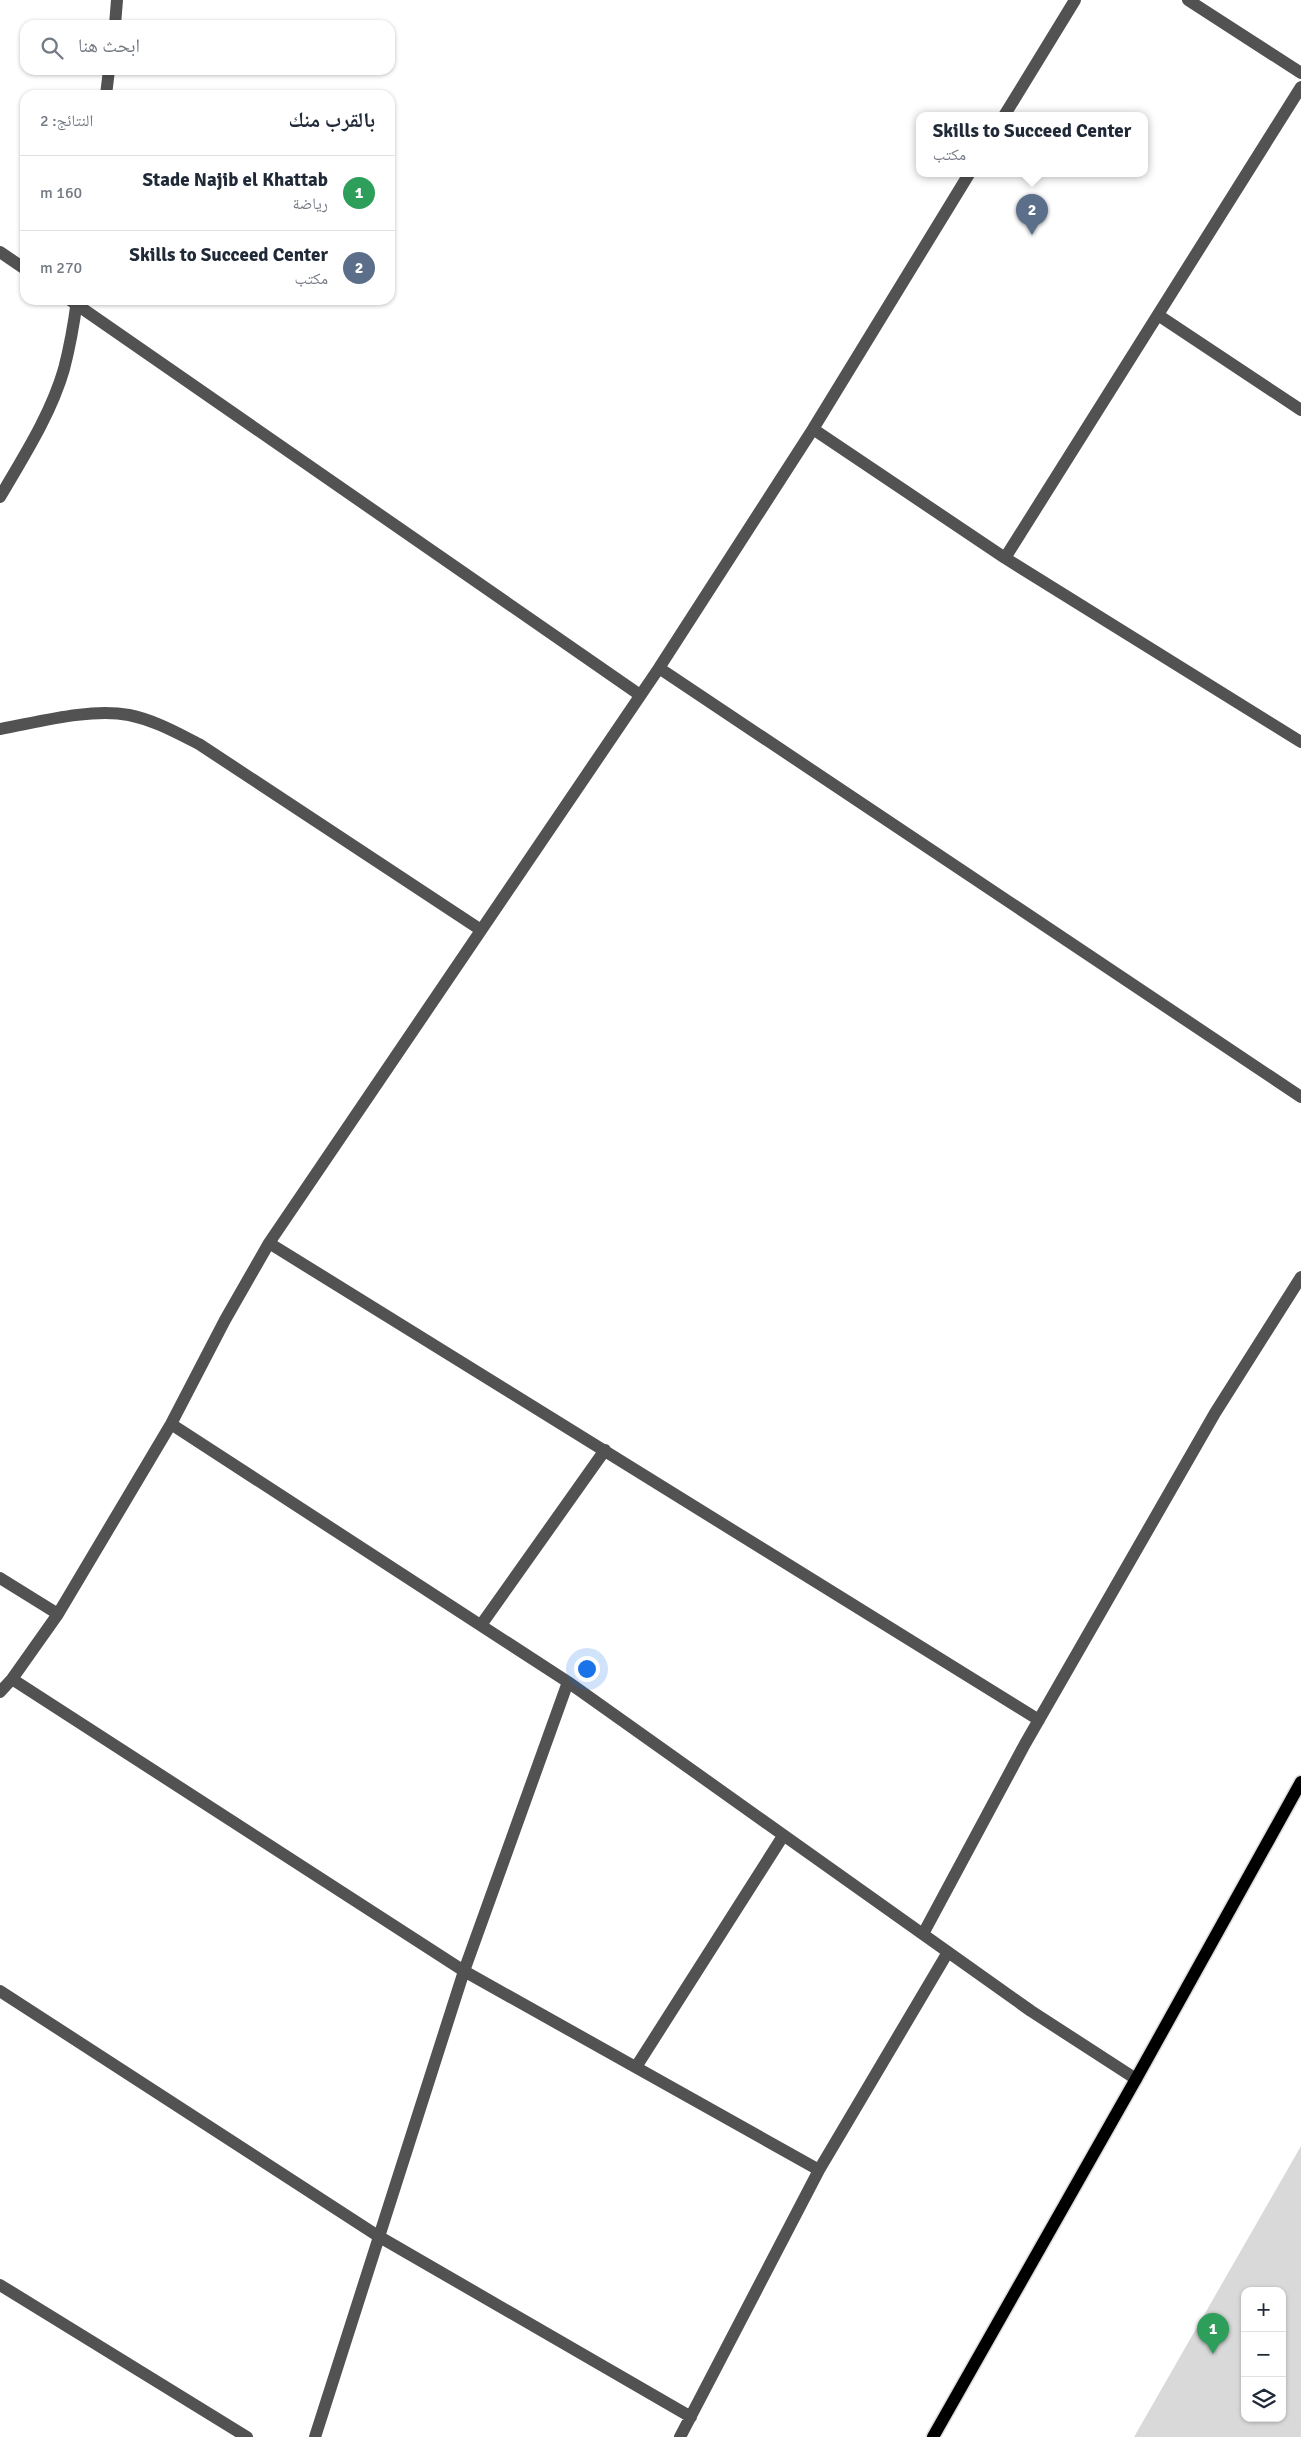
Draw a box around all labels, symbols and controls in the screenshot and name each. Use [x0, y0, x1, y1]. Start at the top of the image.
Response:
search box [20, 20, 395, 75]
icon: search [38, 34, 66, 62]
text: ابحث هنا [78, 34, 140, 58]
text: بالقرب منك [288, 107, 375, 133]
text: النتائج: 2 [40, 111, 93, 131]
popup [916, 112, 1148, 177]
text: Skills to Succeed Center [933, 119, 1131, 143]
text: مكتب [933, 145, 966, 165]
text: Stade Najib el Khattab [143, 168, 328, 192]
text: 160 m [40, 183, 82, 203]
text: 1 [355, 183, 363, 203]
text: رياضة [292, 194, 328, 214]
pin: 2 [1016, 194, 1048, 235]
text: Skills to Succeed Center [129, 243, 328, 267]
text: 270 m [40, 258, 82, 278]
text: 2 [355, 258, 363, 278]
text: مكتب [295, 269, 328, 289]
your location [574, 1656, 600, 1682]
map controls [1241, 2287, 1286, 2422]
button: + [1241, 2287, 1286, 2332]
pin: 1 [1197, 2313, 1229, 2354]
button: − [1241, 2332, 1286, 2377]
button: layers [1241, 2377, 1286, 2422]

